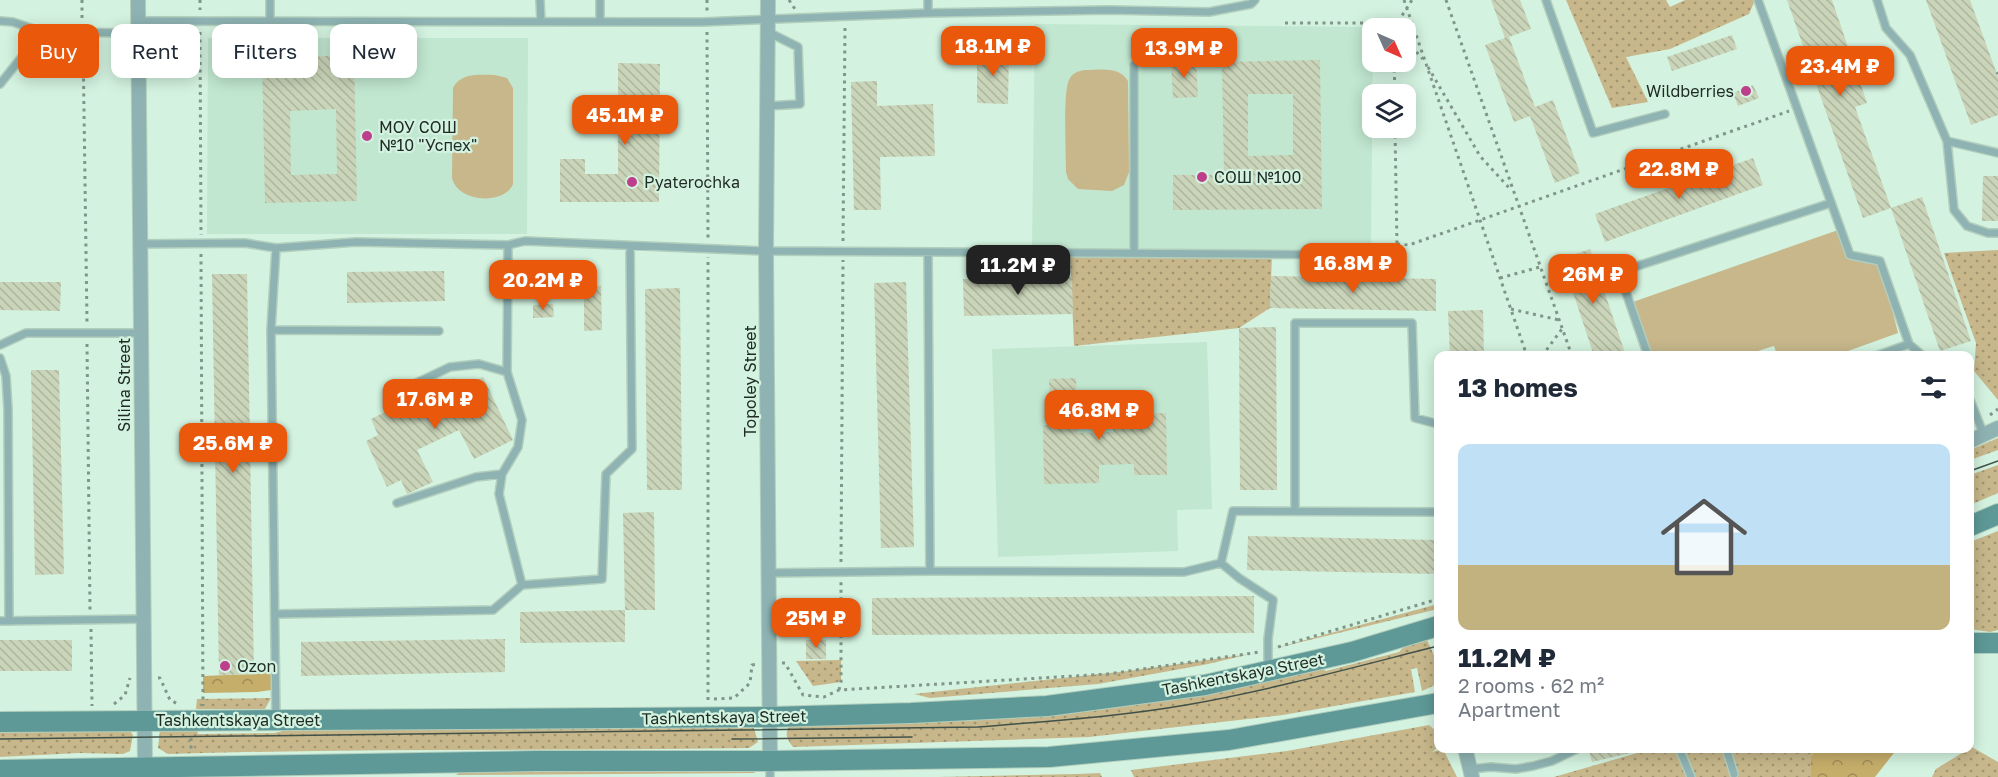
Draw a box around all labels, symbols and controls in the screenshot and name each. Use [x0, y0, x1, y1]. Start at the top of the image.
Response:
north arrow [1362, 18, 1416, 72]
map controls [1362, 18, 1416, 138]
chip: Buy [18, 24, 99, 78]
chip: Rent [111, 24, 200, 78]
chip: Filters [212, 24, 318, 78]
chip: New [330, 24, 417, 78]
pin: 18.1M ₽ [938, 26, 1048, 77]
pin: 13.9M ₽ [1129, 28, 1239, 79]
text: 18.1M ₽ [955, 33, 1031, 57]
text: 13.9M ₽ [1145, 35, 1223, 59]
pin: 23.4M ₽ [1785, 46, 1895, 97]
text: 23.4M ₽ [1800, 53, 1880, 77]
place label: Wildberries [1646, 81, 1734, 101]
button: layers [1362, 84, 1416, 138]
marker: Wildberries [1739, 84, 1753, 98]
pin: 45.1M ₽ [570, 95, 680, 146]
text: 45.1M ₽ [586, 102, 664, 126]
place label: МОУ СОШ №10 "Успех" [379, 117, 477, 155]
marker: МОУ СОШ №10 "Успех" [360, 129, 374, 143]
pin: 22.8M ₽ [1624, 149, 1734, 200]
text: 22.8M ₽ [1639, 156, 1719, 180]
place label: СОШ №100 [1214, 167, 1301, 187]
marker: СОШ №100 [1195, 170, 1209, 184]
place label: Pyaterochka [644, 172, 740, 192]
marker: Pyaterochka [625, 175, 639, 189]
pin: 16.8M ₽ [1298, 243, 1408, 294]
pin: 11.2M ₽ [963, 245, 1073, 296]
text: 16.8M ₽ [1314, 250, 1392, 274]
text: 11.2M ₽ [980, 252, 1056, 276]
pin: 26M ₽ [1551, 254, 1635, 305]
pin: 20.2M ₽ [488, 260, 598, 311]
text: 26M ₽ [1562, 261, 1624, 285]
text: 20.2M ₽ [503, 267, 583, 291]
street label: Topoley Street [740, 325, 760, 437]
street label: Silina Street [114, 338, 134, 432]
icon: filters [1917, 371, 1950, 404]
text: 13 homes [1458, 372, 1578, 403]
pin: 17.6M ₽ [380, 379, 490, 430]
text: 17.6M ₽ [397, 386, 473, 410]
pin: 46.8M ₽ [1044, 390, 1154, 441]
text: 46.8M ₽ [1059, 397, 1139, 421]
pin: 25.6M ₽ [178, 423, 288, 474]
text: 25.6M ₽ [193, 430, 273, 454]
icon: home [1650, 483, 1758, 591]
pin: 25M ₽ [774, 598, 858, 649]
text: 25M ₽ [786, 605, 846, 629]
text: 11.2M ₽ [1458, 642, 1556, 673]
street label: Tashkentskaya Street [1160, 648, 1326, 700]
place label: Ozon [237, 656, 276, 676]
marker: Ozon [218, 659, 232, 673]
text: 2 rooms · 62 m² [1458, 673, 1604, 697]
text: Apartment [1458, 697, 1561, 721]
street label: Tashkentskaya Street [641, 706, 807, 728]
street label: Tashkentskaya Street [156, 710, 320, 730]

